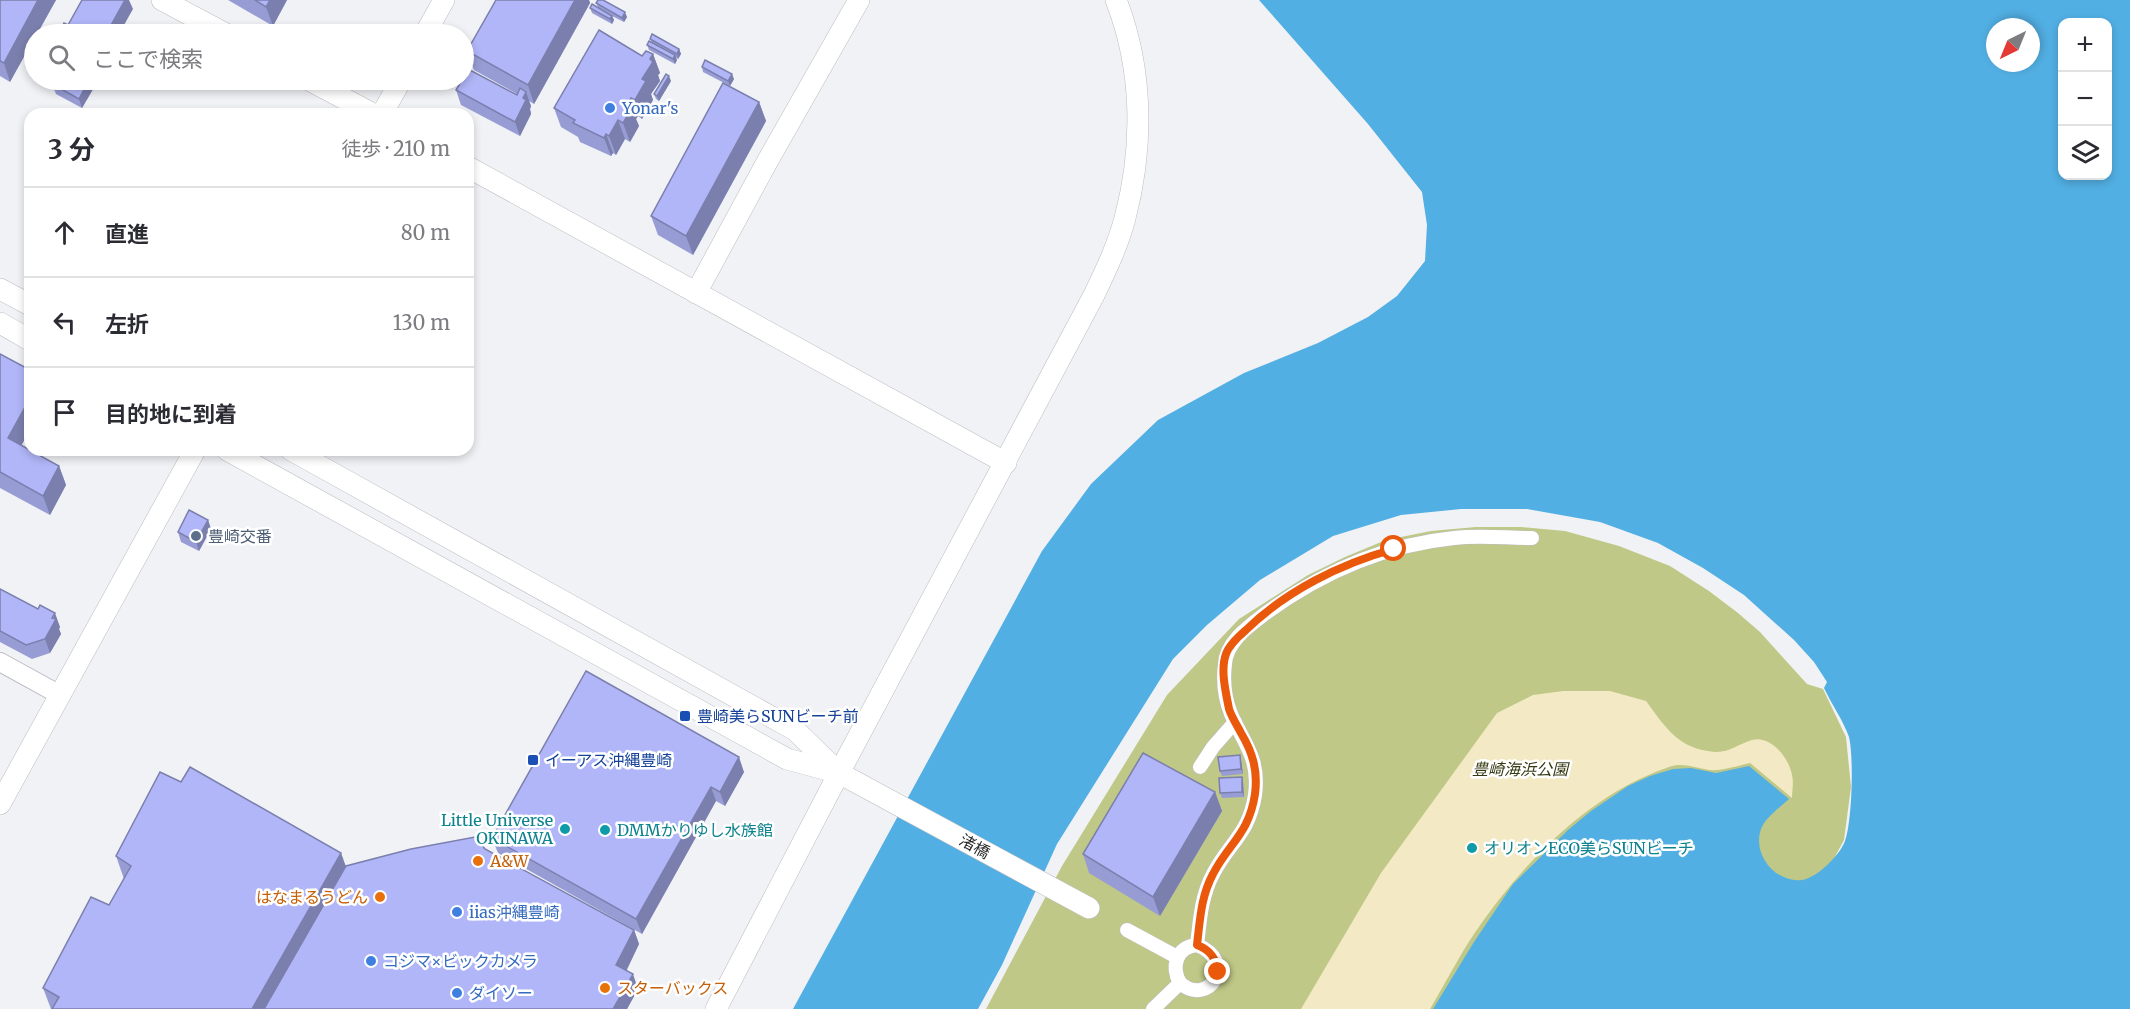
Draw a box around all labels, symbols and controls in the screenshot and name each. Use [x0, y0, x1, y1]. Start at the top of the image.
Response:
north arrow [1986, 18, 2040, 72]
map controls [2058, 18, 2112, 180]
button: + [2058, 18, 2112, 72]
search box [24, 24, 474, 90]
icon: search [45, 41, 78, 74]
text: ここで検索 [93, 45, 203, 73]
button: − [2058, 72, 2112, 126]
place label: Yonar's [621, 98, 678, 118]
marker: Yonar's [603, 101, 617, 115]
button: layers [2058, 126, 2112, 180]
text: 3 分 [48, 133, 95, 166]
text: 徒歩 · 210 m [341, 136, 450, 161]
icon: ahead [48, 216, 81, 249]
text: 直進 [105, 220, 149, 248]
text: 80 m [401, 220, 450, 245]
icon: left [48, 306, 81, 339]
text: 左折 [105, 310, 149, 338]
text: 130 m [393, 310, 450, 335]
icon: arrive [48, 396, 81, 429]
text: 目的地に到着 [105, 400, 237, 428]
place label: 豊崎交番 [208, 526, 272, 546]
marker: 豊崎交番 [189, 529, 203, 543]
route start [1380, 535, 1406, 561]
place label: 豊崎美らSUNビーチ前 [697, 706, 859, 726]
marker: 豊崎美らSUNビーチ前 [678, 709, 692, 723]
place label: イーアス沖縄豊崎 [545, 750, 672, 770]
marker: イーアス沖縄豊崎 [526, 753, 540, 767]
park label: 豊崎海浜公園 [1472, 759, 1570, 779]
place label: Little Universe OKINAWA [441, 810, 554, 848]
place label: DMMかりゆし水族館 [617, 820, 773, 840]
marker: Little Universe OKINAWA [558, 822, 572, 836]
marker: DMMかりゆし水族館 [598, 823, 612, 837]
street label: 渚橋 [956, 829, 994, 863]
place label: オリオンECO美らSUNビーチ [1484, 838, 1694, 858]
marker: オリオンECO美らSUNビーチ [1465, 841, 1479, 855]
place label: A&W [489, 851, 529, 871]
marker: A&W [471, 854, 485, 868]
place label: はなまるうどん [256, 887, 368, 907]
marker: はなまるうどん [373, 890, 387, 904]
place label: iias沖縄豊崎 [469, 902, 560, 922]
marker: iias沖縄豊崎 [450, 905, 464, 919]
place label: コジマ×ビックカメラ [383, 951, 538, 971]
marker: コジマ×ビックカメラ [364, 954, 378, 968]
route end [1204, 958, 1230, 984]
place label: スターバックス [617, 978, 728, 998]
marker: スターバックス [598, 981, 612, 995]
place label: ダイソー [469, 983, 533, 1003]
marker: ダイソー [450, 986, 464, 1000]

